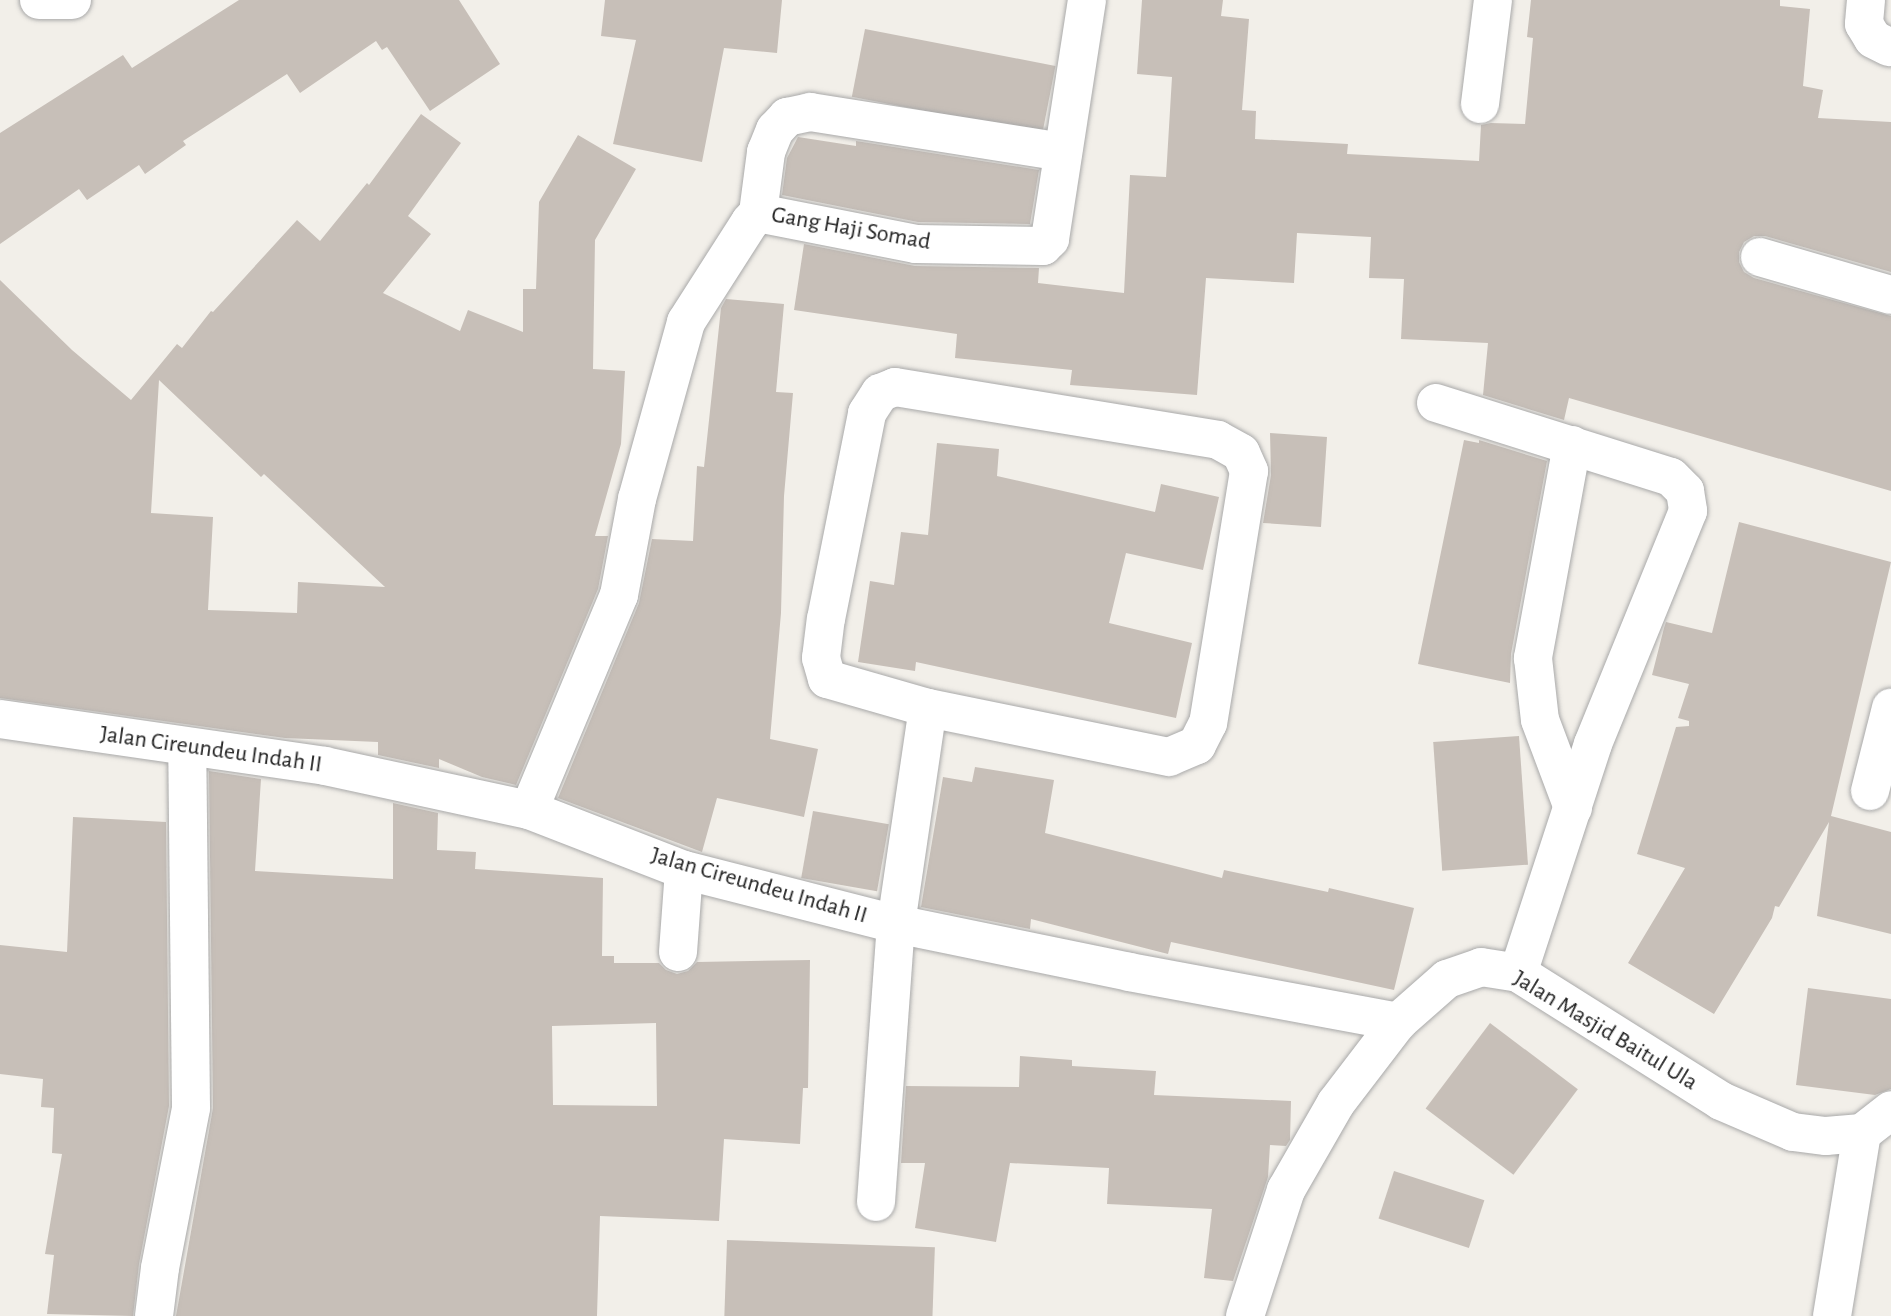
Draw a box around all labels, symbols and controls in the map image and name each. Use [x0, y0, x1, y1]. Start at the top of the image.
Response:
street label: Gang Haji Somad [769, 201, 933, 257]
street label: Jalan Cireundeu Indah II [98, 720, 324, 780]
street label: Jalan Cireundeu Indah II [648, 841, 870, 931]
street label: Jalan Masjid Baitul Ula [1508, 965, 1702, 1097]

